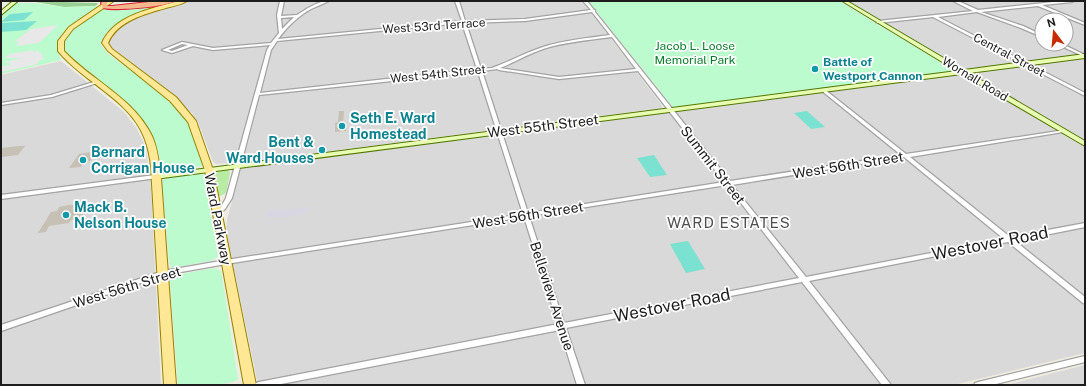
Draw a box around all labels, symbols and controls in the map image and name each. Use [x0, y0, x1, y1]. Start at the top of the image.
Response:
north arrow [1034, 12, 1074, 52]
street label: West 53rd Terrace [382, 15, 486, 37]
text: N [1045, 15, 1057, 29]
street label: Central Street [971, 30, 1047, 80]
park label: Jacob L. Loose Memorial Park [655, 39, 736, 67]
street label: Wornall Road [940, 54, 1010, 104]
place label: Battle of Westport Cannon [823, 55, 922, 83]
street label: West 54th Street [390, 62, 487, 86]
marker: Battle of Westport Cannon [810, 64, 820, 74]
place label: Seth E. Ward Homestead [350, 110, 435, 142]
street label: West 55th Street [486, 111, 600, 141]
marker: Seth E. Ward Homestead [337, 121, 347, 131]
street label: Summit Street [677, 123, 749, 207]
place label: Bent & Ward Houses [226, 134, 314, 166]
place label: Bernard Corrigan House [91, 144, 195, 176]
marker: Bent & Ward Houses [317, 145, 327, 155]
street label: West 56th Street [791, 148, 905, 182]
marker: Bernard Corrigan House [78, 155, 88, 165]
street label: Ward Parkway [201, 172, 235, 267]
street label: West 56th Street [471, 198, 585, 232]
place label: Mack B. Nelson House [74, 199, 167, 231]
marker: Mack B. Nelson House [61, 210, 71, 220]
district label: WARD ESTATES [667, 214, 791, 231]
street label: Westover Road [930, 222, 1050, 264]
street label: Belleview Avenue [527, 239, 577, 353]
street label: West 56th Street [71, 263, 183, 311]
street label: Westover Road [612, 284, 732, 326]

